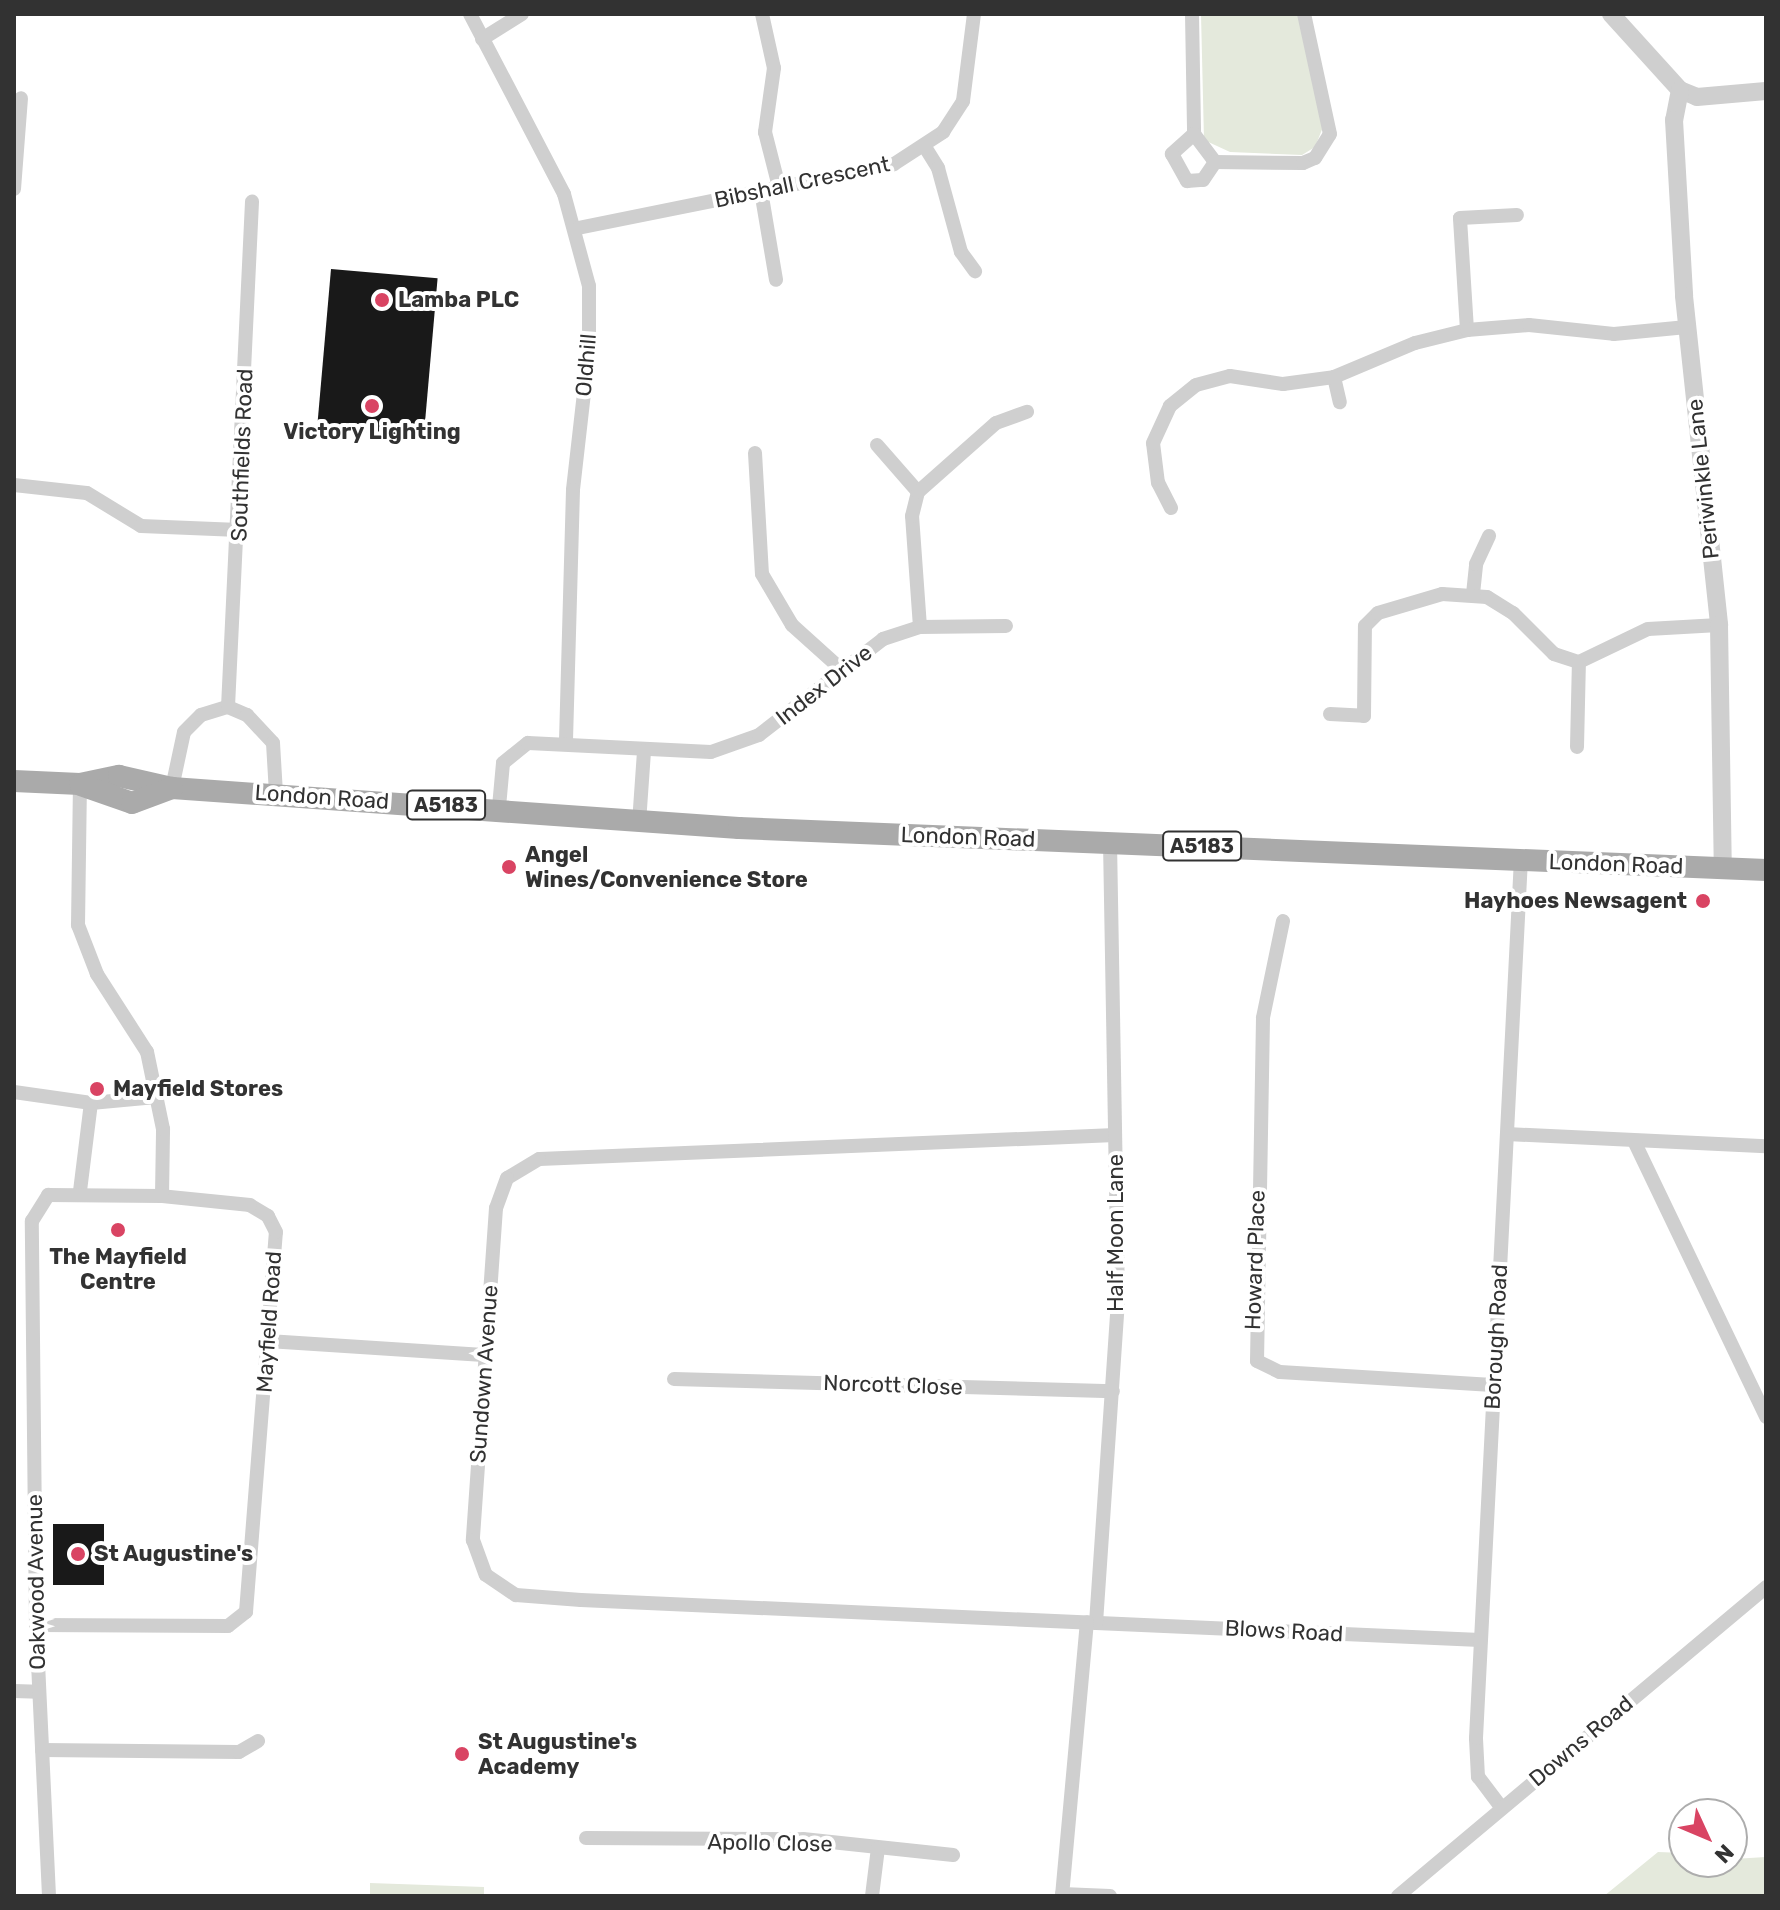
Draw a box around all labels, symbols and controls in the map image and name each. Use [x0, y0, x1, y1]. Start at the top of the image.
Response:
street label: Bibshall Crescent [712, 151, 892, 213]
place label: Lamba PLC [398, 287, 519, 313]
marker: Lamba PLC [373, 291, 391, 309]
street label: Oldhill [570, 333, 602, 397]
street label: Southfields Road [226, 368, 258, 542]
marker: Victory Lighting [363, 397, 381, 415]
street label: Periwinkle Lane [1681, 398, 1725, 560]
place label: Victory Lighting [283, 419, 461, 445]
street label: Index Drive [771, 639, 877, 731]
street label: London Road [254, 779, 390, 815]
road number: A5183 [406, 789, 486, 821]
street label: London Road [900, 821, 1036, 853]
road number: A5183 [1162, 830, 1242, 862]
place label: Angel Wines/Convenience Store [525, 841, 808, 892]
street label: London Road [1548, 848, 1684, 880]
marker: Angel Wines/Convenience Store [500, 858, 518, 876]
place label: Hayhoes Newsagent [1464, 888, 1687, 914]
marker: Hayhoes Newsagent [1694, 892, 1712, 910]
place label: Mayfield Stores [113, 1076, 283, 1102]
marker: Mayfield Stores [88, 1080, 106, 1098]
street label: Half Moon Lane [1103, 1154, 1129, 1312]
street label: Howard Place [1239, 1189, 1271, 1331]
marker: The Mayfield Centre [109, 1221, 127, 1239]
place label: The Mayfield Centre [49, 1243, 187, 1294]
street label: Mayfield Road [251, 1250, 287, 1394]
street label: Borough Road [1479, 1264, 1513, 1410]
street label: Sundown Avenue [465, 1284, 503, 1464]
street label: Norcott Close [823, 1369, 963, 1401]
street label: Oakwood Avenue [21, 1494, 51, 1670]
place label: St Augustine's [94, 1541, 254, 1567]
marker: St Augustine's [69, 1545, 87, 1563]
street label: Blows Road [1224, 1615, 1344, 1647]
street label: Downs Road [1524, 1690, 1638, 1792]
place label: St Augustine's Academy [478, 1728, 638, 1780]
marker: St Augustine's Academy [453, 1745, 471, 1763]
north arrow [1668, 1798, 1748, 1878]
street label: Apollo Close [707, 1829, 833, 1857]
text: N [1709, 1839, 1739, 1869]

